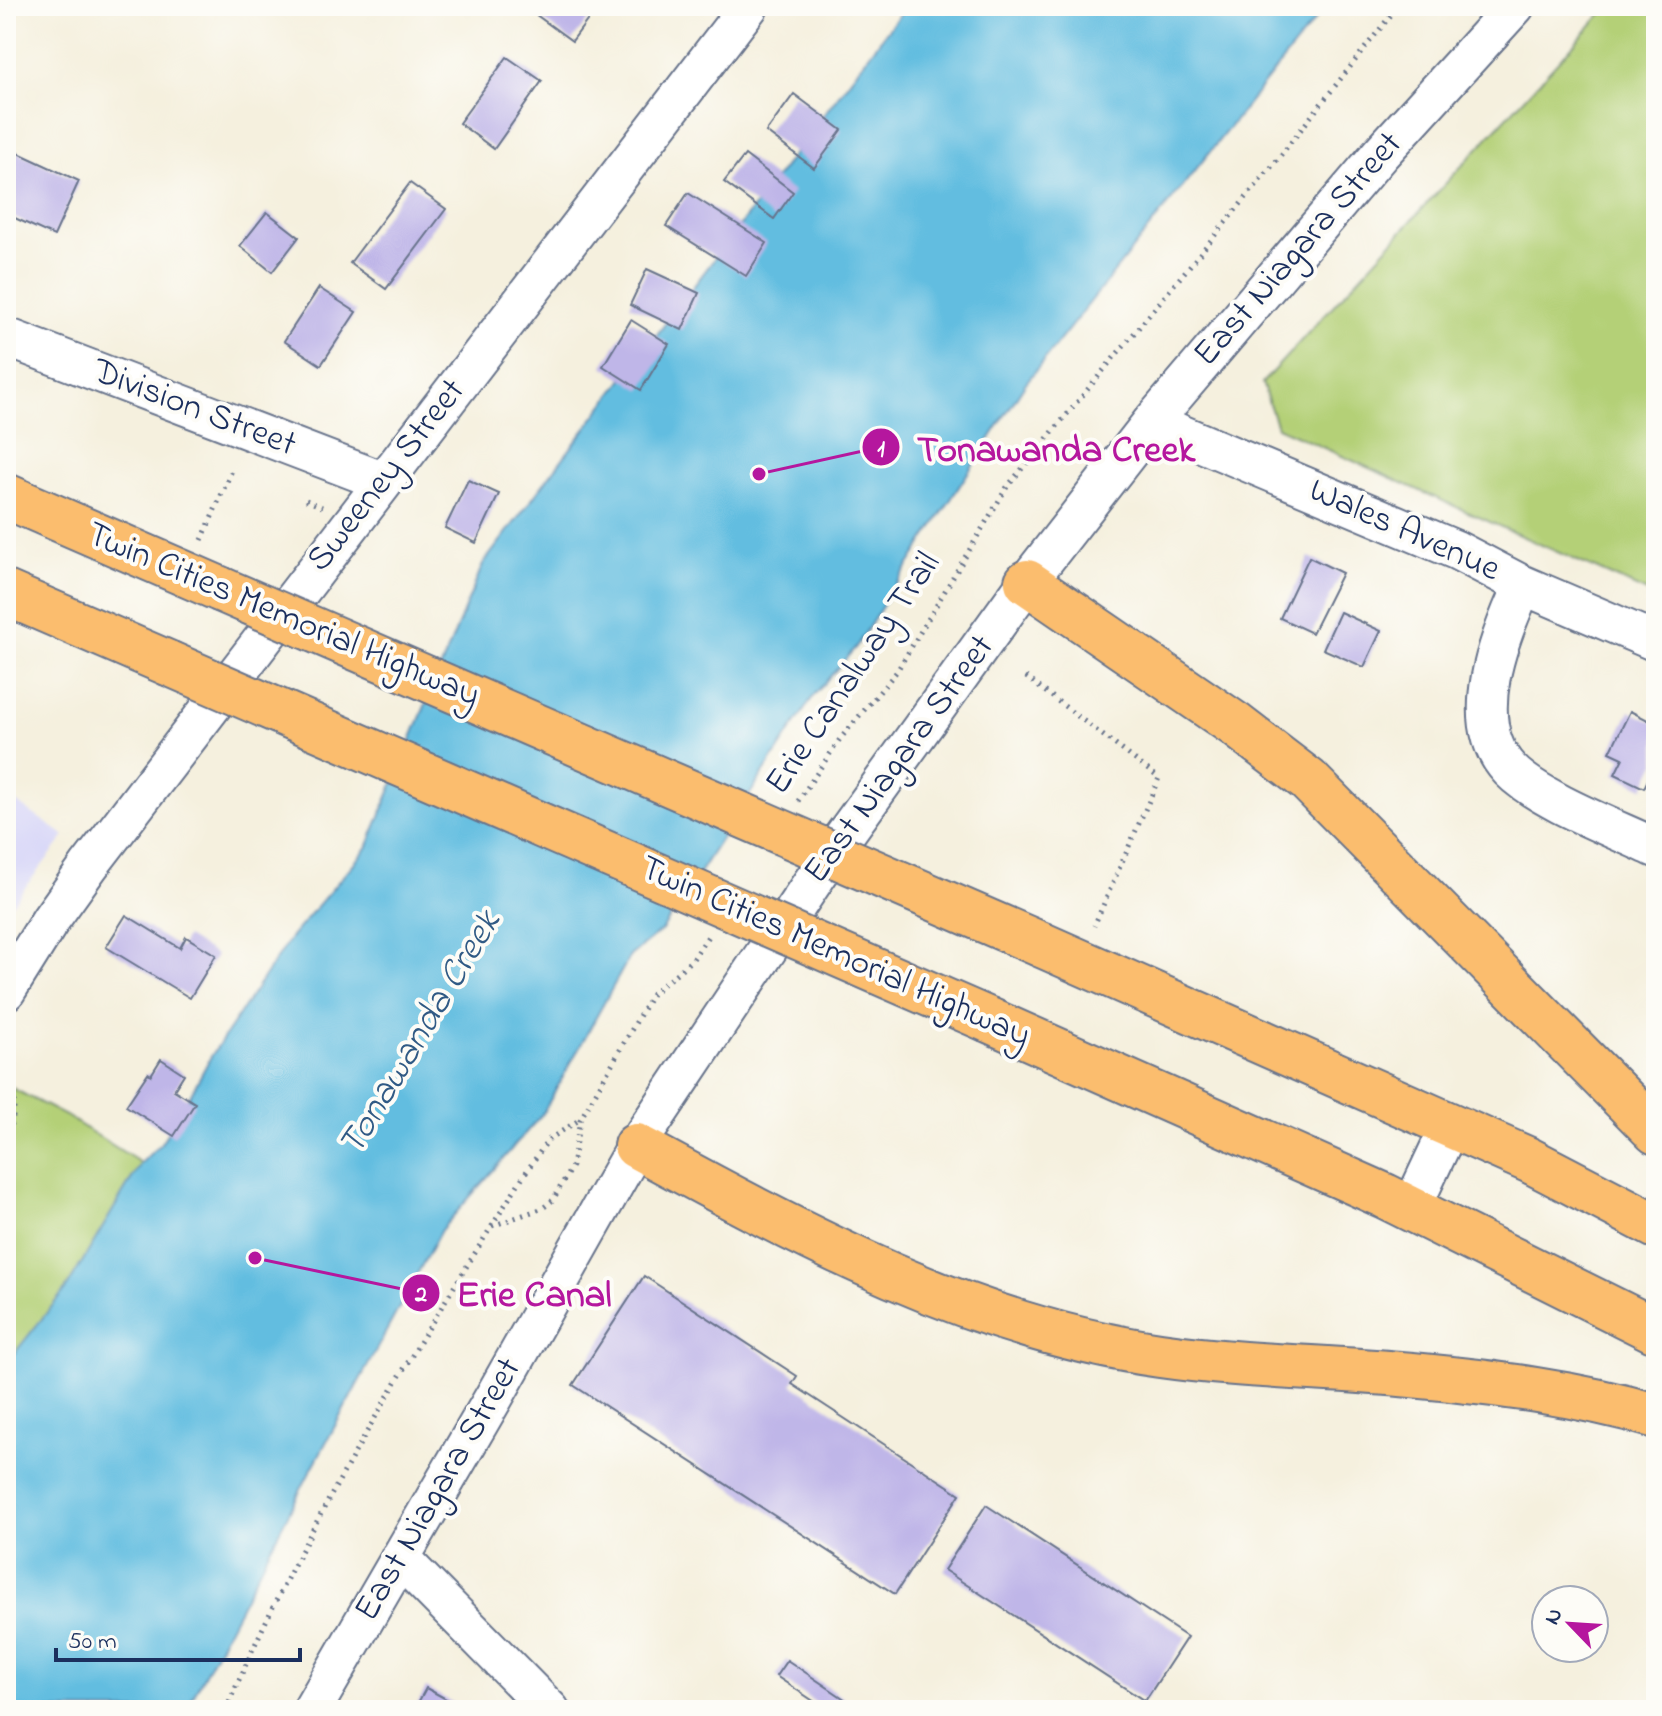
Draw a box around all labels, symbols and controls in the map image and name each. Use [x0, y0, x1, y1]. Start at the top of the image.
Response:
street label: East Niagara Street [1182, 121, 1416, 379]
street label: Division Street [84, 346, 304, 472]
street label: Sweeney Street [295, 368, 479, 584]
callout: Tonawanda Creek [861, 416, 1211, 478]
text: Tonawanda Creek [917, 424, 1196, 480]
text: 1 [877, 433, 885, 468]
street label: Wales Avenue [1300, 465, 1509, 597]
street label: Twin Cities Memorial Highway [78, 509, 488, 723]
street label: Erie Canalway Trail [753, 542, 955, 806]
street label: East Niagara Street [791, 624, 1009, 896]
street label: Twin Cities Memorial Highway [631, 843, 1039, 1063]
water label: Tonawanda Creek [325, 899, 517, 1168]
callout: Erie Canal [401, 1262, 628, 1324]
text: Erie Canal [456, 1269, 612, 1325]
text: 2 [414, 1278, 427, 1313]
street label: East Niagara Street [342, 1348, 536, 1632]
north arrow [1530, 1584, 1610, 1664]
text: N [1537, 1603, 1572, 1630]
scale bar [56, 1612, 300, 1662]
text: 50 m [68, 1625, 117, 1660]

